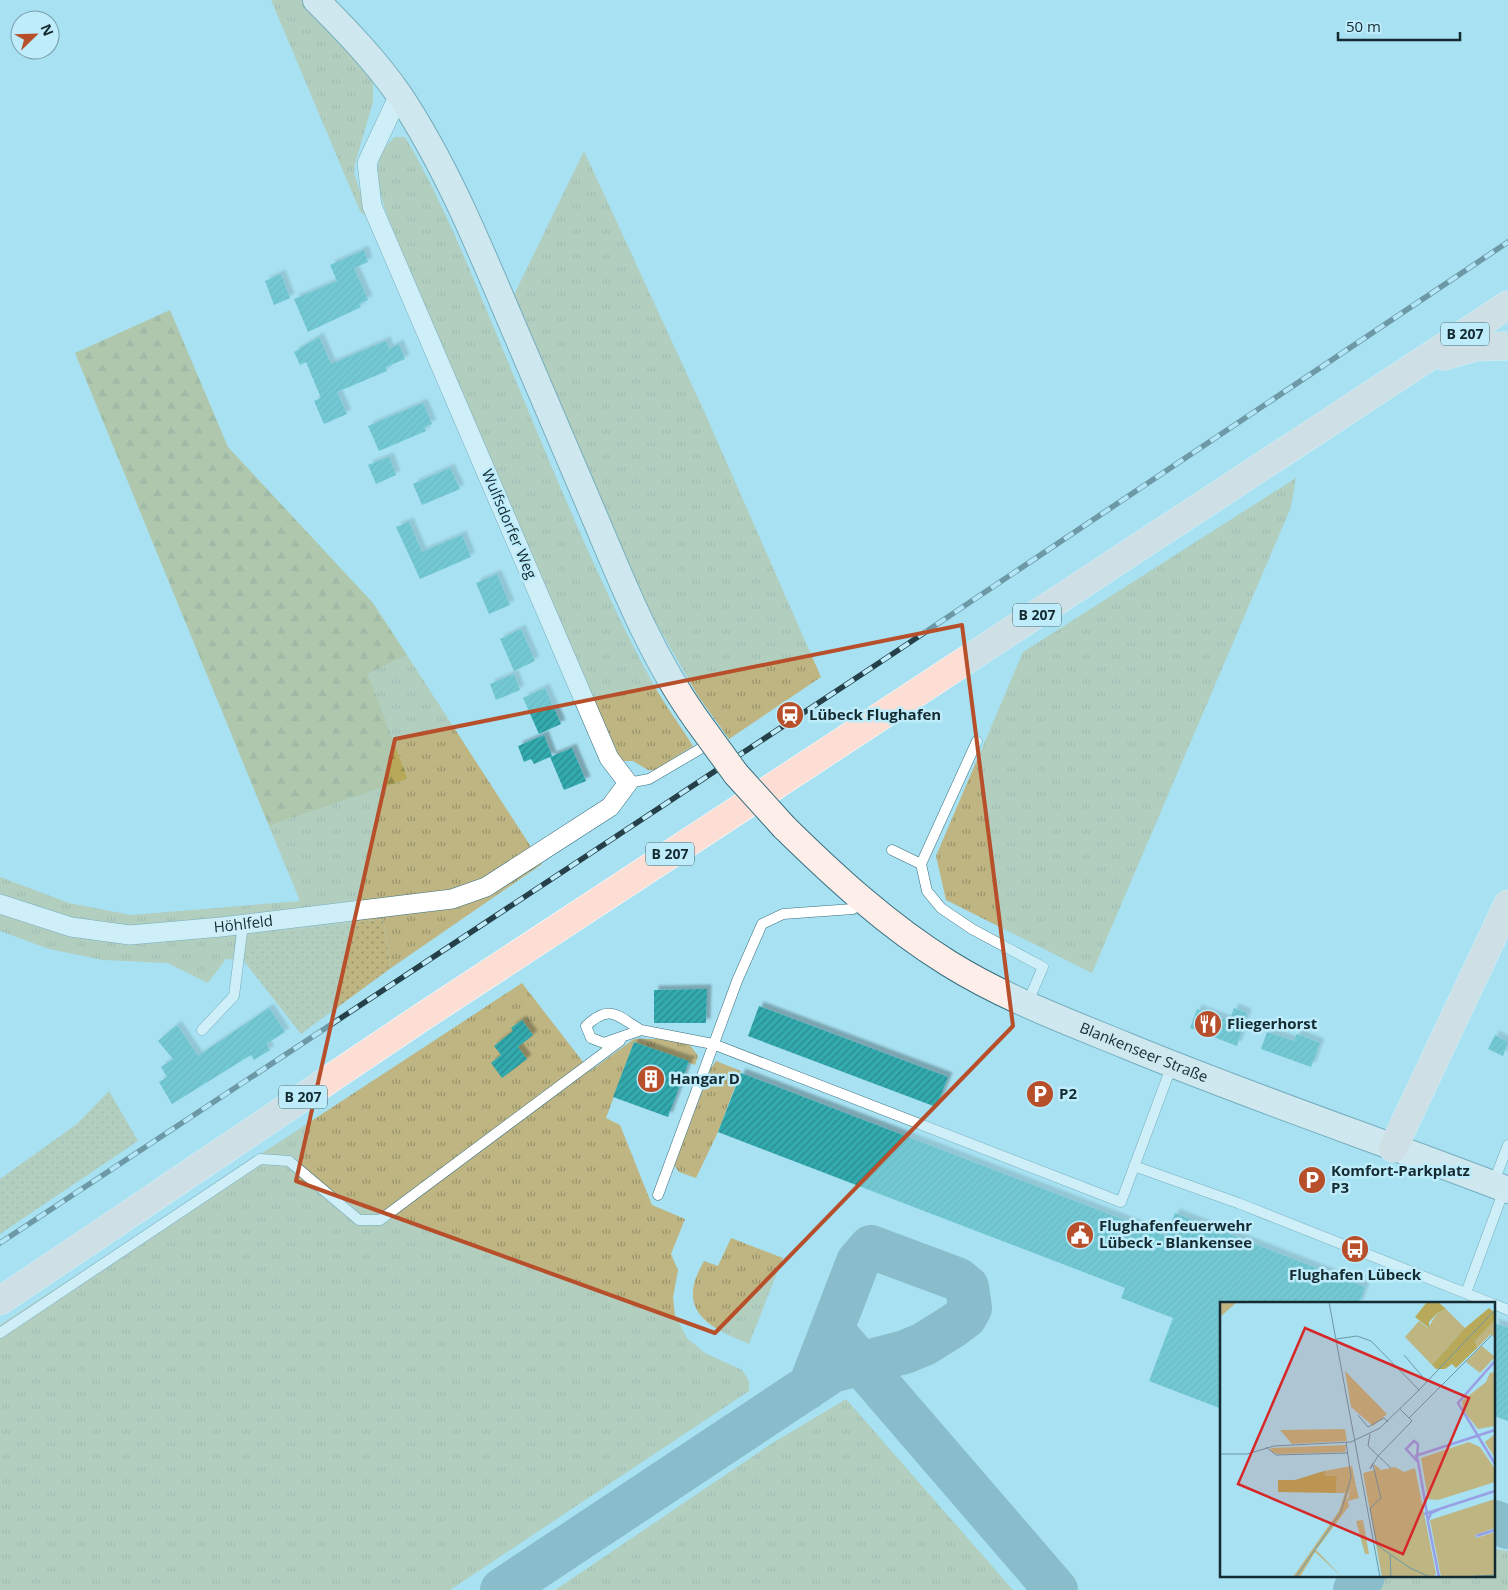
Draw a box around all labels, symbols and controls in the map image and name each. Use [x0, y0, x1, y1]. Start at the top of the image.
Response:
north arrow [10, 10, 60, 60]
scale bar [1338, 10, 1460, 42]
text: 50 m [1346, 16, 1381, 36]
text: N [36, 21, 58, 39]
road number: B 207 [1441, 322, 1489, 346]
street label: Wulfsdorfer Weg [478, 466, 542, 581]
road number: B 207 [1013, 604, 1061, 626]
station icon: Lübeck Flughafen [775, 700, 805, 730]
place label: Lübeck Flughafen [809, 704, 941, 724]
road number: B 207 [646, 842, 694, 866]
street label: Höhlfeld [213, 910, 274, 937]
restaurant icon: Fliegerhorst [1193, 1009, 1223, 1039]
place label: Fliegerhorst [1227, 1013, 1318, 1033]
street label: Blankenseer Straße [1077, 1017, 1211, 1086]
building icon: Hangar D [636, 1064, 666, 1094]
place label: Hangar D [670, 1068, 740, 1088]
parking icon: P2 [1025, 1079, 1055, 1109]
place label: P2 [1059, 1083, 1077, 1103]
road number: B 207 [279, 1086, 327, 1108]
place label: Komfort-Parkplatz P3 [1331, 1160, 1470, 1197]
parking icon: Komfort-Parkplatz P3 [1297, 1165, 1327, 1195]
place label: Flughafenfeuerwehr Lübeck - Blankensee [1099, 1215, 1252, 1252]
public building icon: Flughafenfeuerwehr Lübeck - Blankensee [1065, 1220, 1095, 1250]
bus stop icon: Flughafen Lübeck [1340, 1234, 1370, 1264]
place label: Flughafen Lübeck [1289, 1264, 1422, 1284]
inset map [1220, 1302, 1496, 1578]

